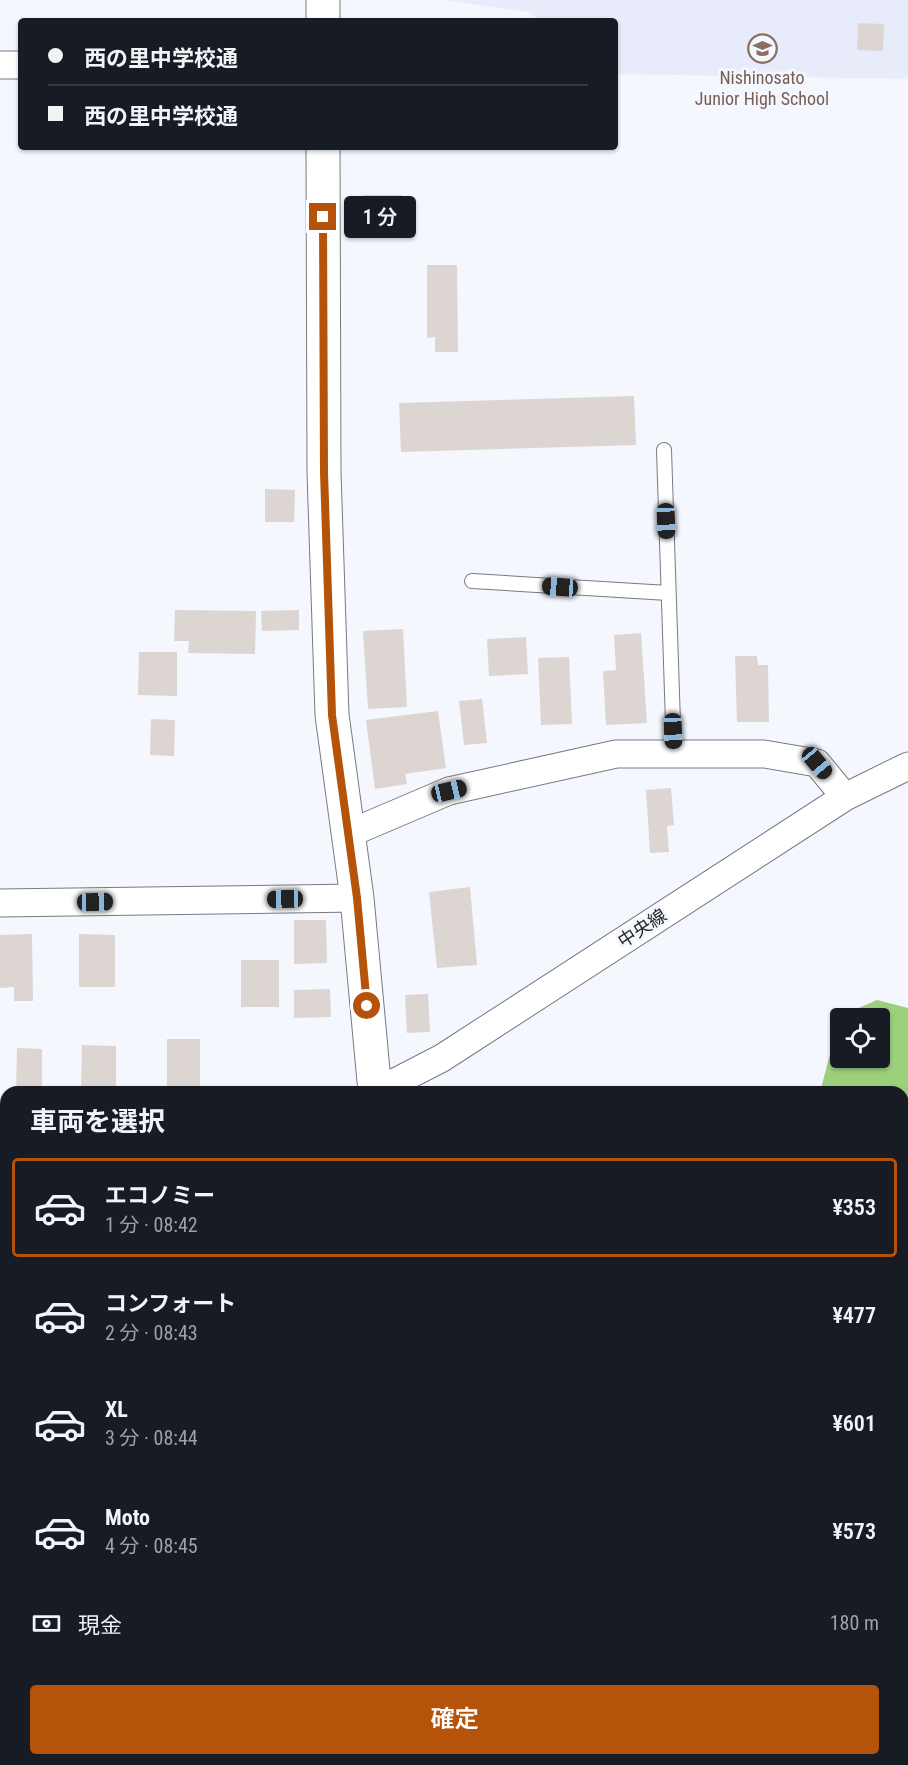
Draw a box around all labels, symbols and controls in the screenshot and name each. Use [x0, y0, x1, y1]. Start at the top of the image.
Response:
school or university icon: Nishinosato Junior High School [746, 32, 778, 64]
text: 西の里中学校通 [84, 46, 238, 71]
place label: Nishinosato Junior High School [695, 67, 829, 109]
text: 西の里中学校通 [84, 104, 238, 129]
callout: 1 分 [344, 196, 416, 238]
route end [309, 203, 336, 230]
text: 1 分 [363, 205, 397, 229]
car [656, 503, 676, 539]
car [541, 577, 579, 597]
car [663, 713, 683, 749]
car [799, 743, 835, 783]
car [429, 778, 469, 804]
car [267, 890, 303, 908]
car [77, 893, 113, 911]
street label: 中央線 [614, 904, 670, 952]
route start [353, 992, 380, 1019]
map controls [830, 1008, 890, 1068]
button: locate [830, 1008, 890, 1068]
text: 車両を選択 [30, 1106, 165, 1138]
icon: car [33, 1181, 87, 1235]
text: エコノミー [105, 1183, 215, 1208]
text: ¥353 [832, 1195, 876, 1220]
text: 1 分 · 08:42 [105, 1213, 198, 1237]
icon: car [33, 1289, 87, 1343]
text: コンフォート [105, 1291, 236, 1316]
text: ¥477 [832, 1303, 876, 1328]
text: 2 分 · 08:43 [105, 1321, 198, 1345]
icon: car [33, 1397, 87, 1451]
text: XL [105, 1397, 128, 1422]
text: ¥601 [832, 1411, 876, 1436]
text: 3 分 · 08:44 [105, 1426, 198, 1450]
icon: car [33, 1505, 87, 1559]
text: Moto [105, 1505, 150, 1530]
text: ¥573 [832, 1519, 876, 1544]
text: 4 分 · 08:45 [105, 1534, 198, 1558]
icon: cash [30, 1607, 63, 1640]
text: 180 m [830, 1611, 879, 1635]
text: 現金 [78, 1613, 122, 1638]
button: 確定 [30, 1685, 879, 1754]

